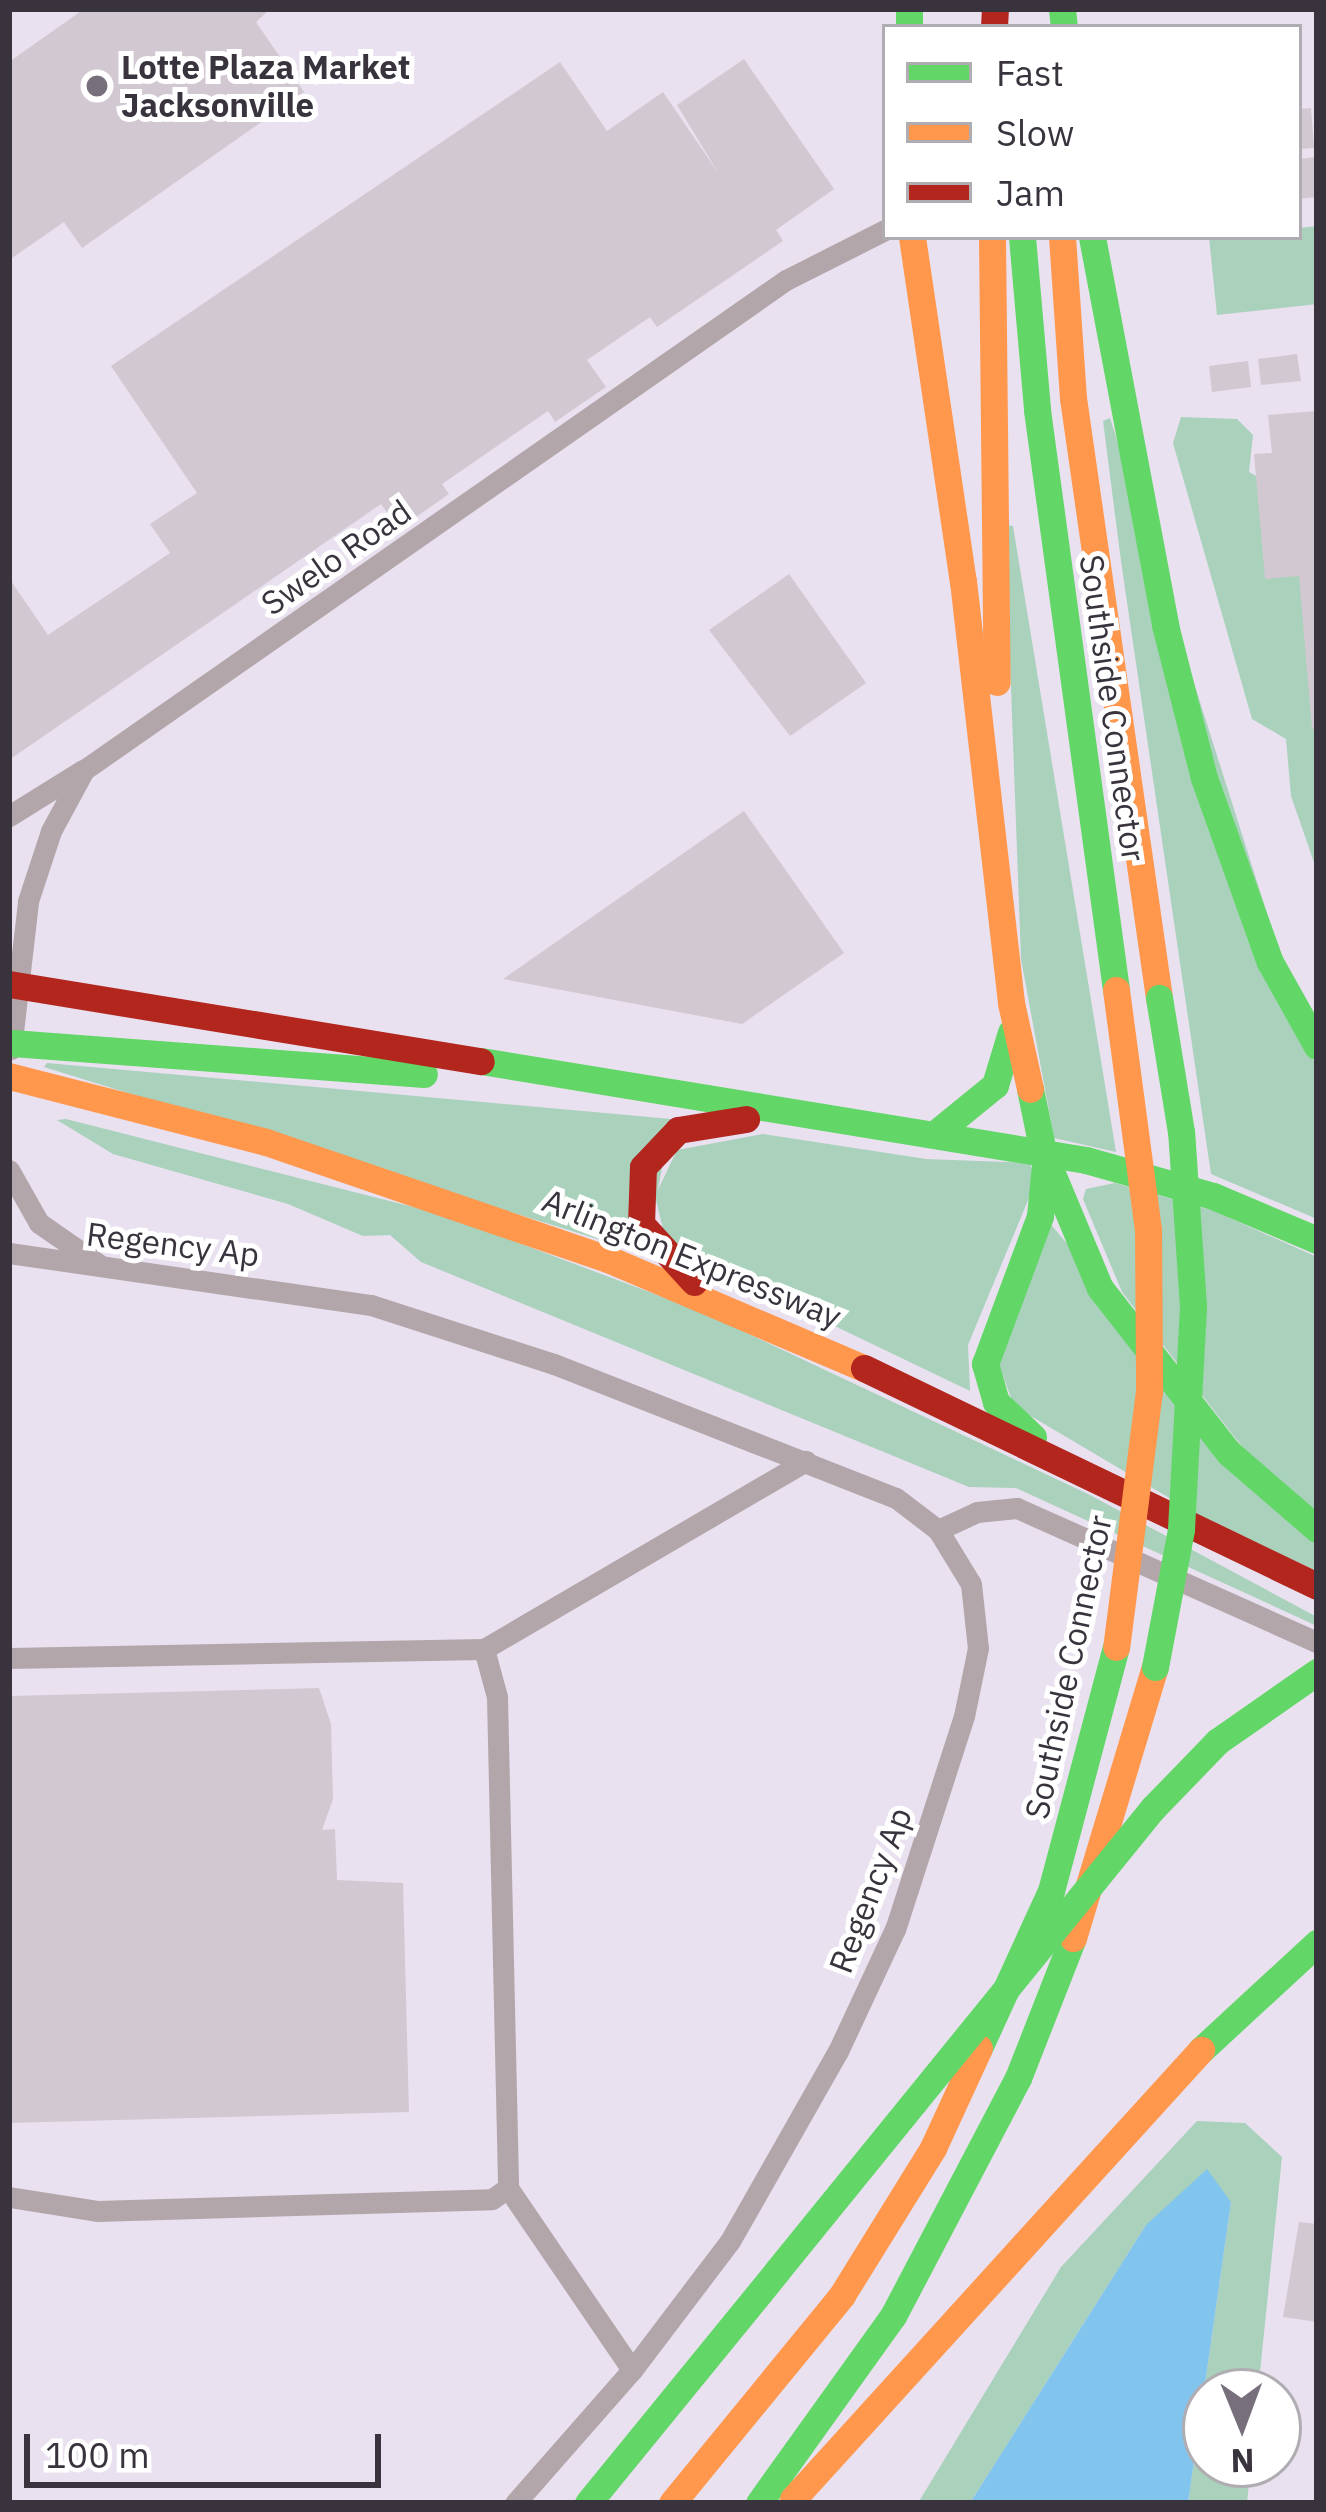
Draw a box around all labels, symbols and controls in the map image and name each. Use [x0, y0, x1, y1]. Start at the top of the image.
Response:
legend [882, 24, 1302, 240]
place label: Lotte Plaza Market Jacksonville [121, 47, 410, 125]
text: Fast [996, 49, 1064, 96]
marker: Lotte Plaza Market Jacksonville [84, 73, 110, 99]
text: Slow [996, 109, 1074, 156]
text: Jam [996, 169, 1065, 216]
street label: Swelo Road [254, 491, 418, 623]
street label: Southside Connector [1072, 552, 1154, 864]
street label: Arlington Expressway [537, 1180, 847, 1336]
street label: Regency Ap [84, 1214, 262, 1274]
street label: Southside Connector [1016, 1512, 1120, 1822]
street label: Regency Ap [820, 1802, 920, 1978]
north arrow [1182, 2368, 1302, 2488]
scale bar [30, 2410, 387, 2484]
text: 100 m [45, 2431, 150, 2478]
text: N [1230, 2440, 1255, 2483]

